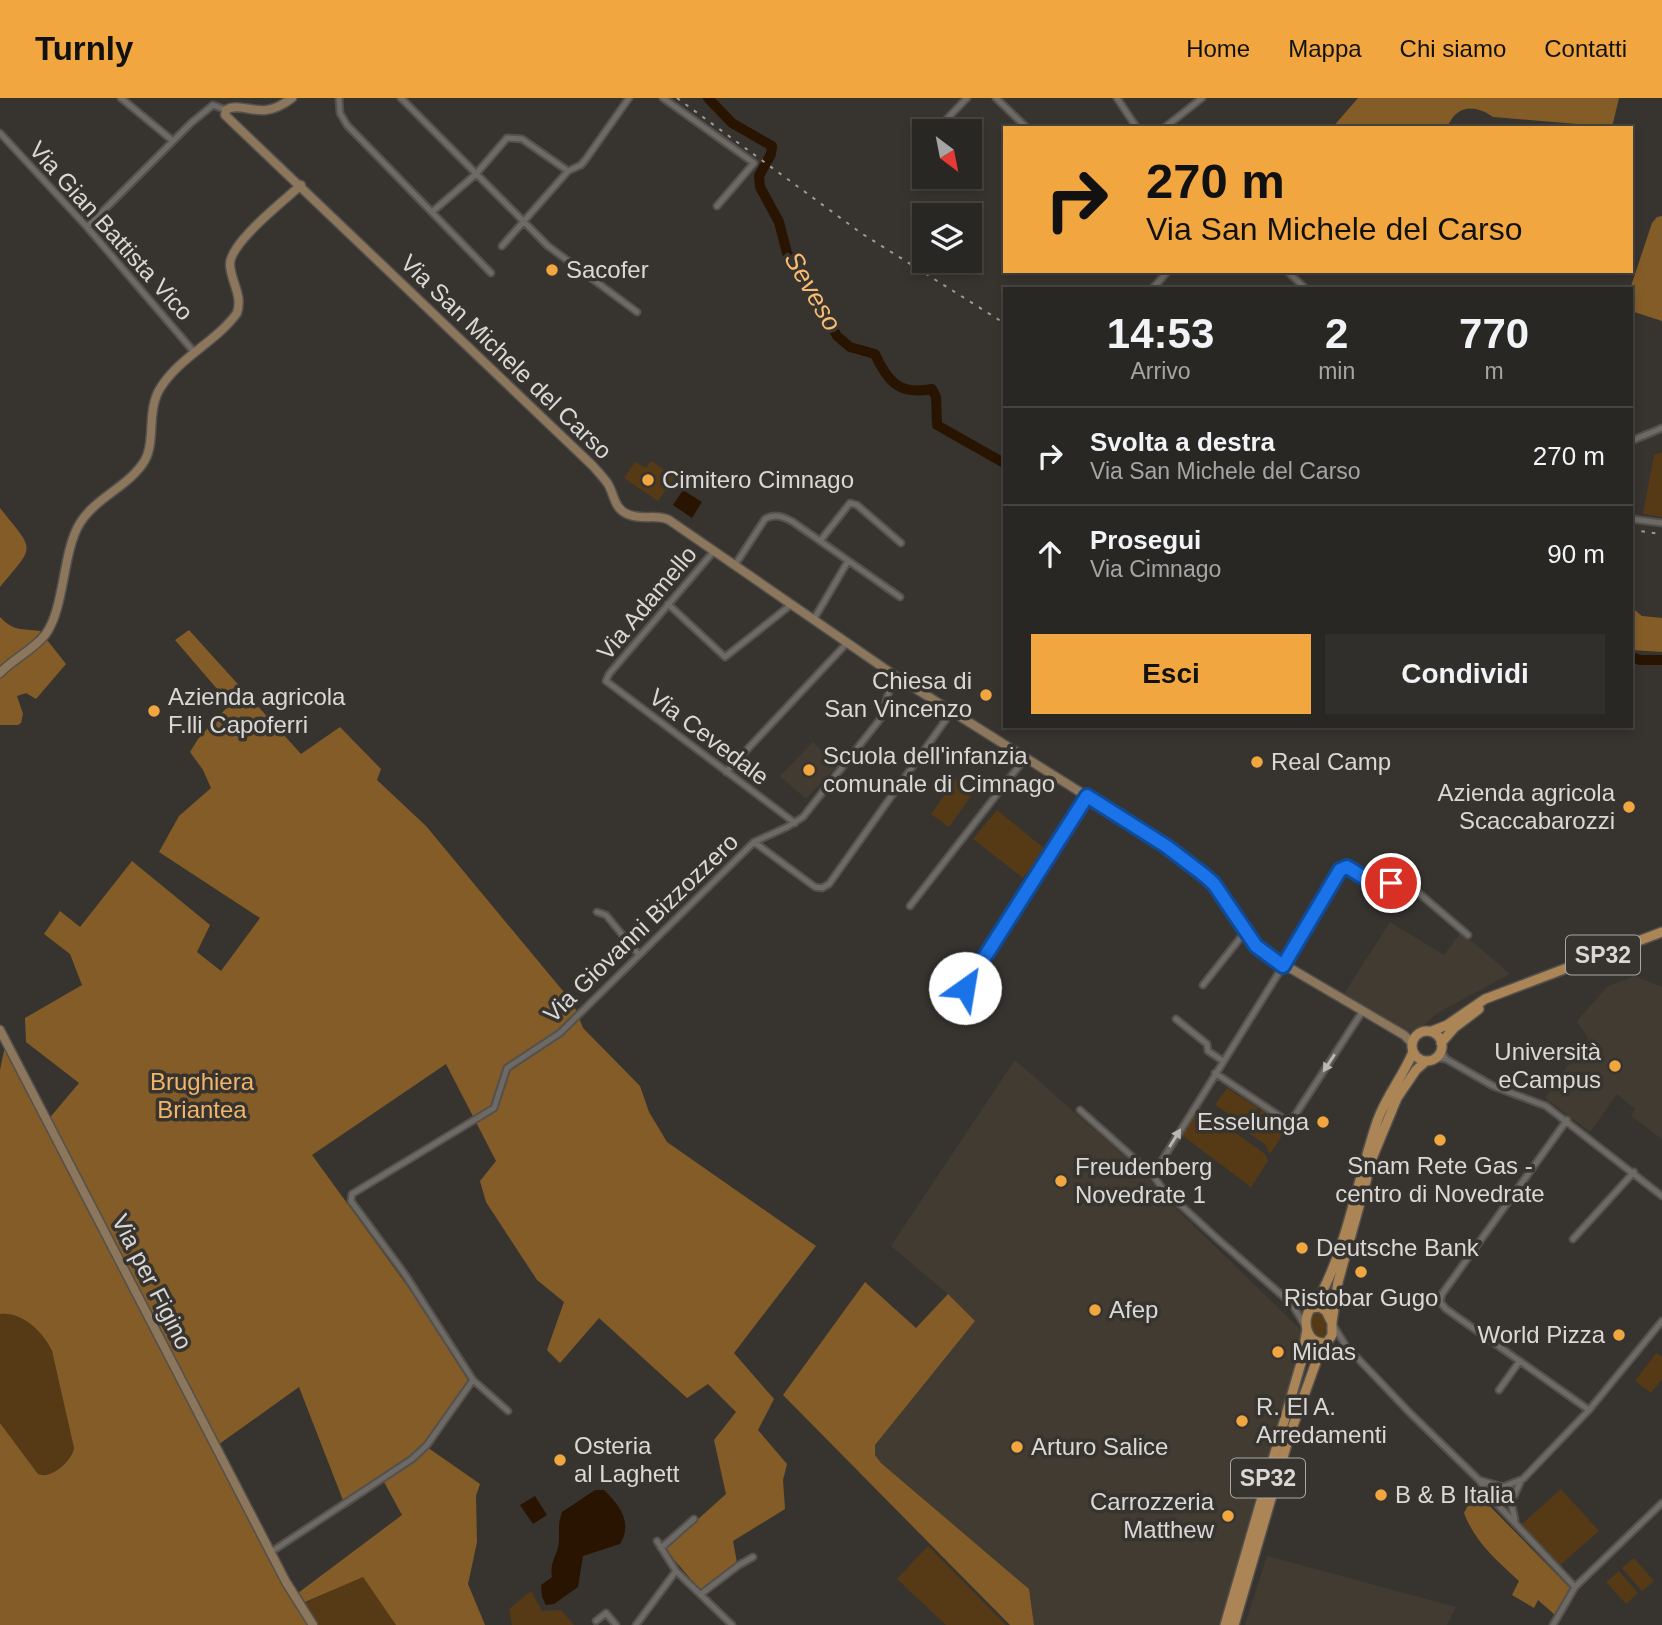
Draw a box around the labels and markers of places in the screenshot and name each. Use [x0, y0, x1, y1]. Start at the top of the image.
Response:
place label: Sacofer [566, 256, 649, 283]
marker: Sacofer [544, 262, 560, 278]
place label: Cimitero Cimnago [662, 466, 854, 493]
marker: Cimitero Cimnago [640, 472, 656, 488]
place label: Chiesa di San Vincenzo [824, 667, 972, 722]
place label: Azienda agricola F.lli Capoferri [168, 683, 346, 738]
marker: Chiesa di San Vincenzo [978, 687, 994, 703]
marker: Azienda agricola F.lli Capoferri [146, 703, 162, 719]
place label: Scuola dell'infanzia comunale di Cimnago [823, 742, 1055, 797]
place label: Real Camp [1271, 748, 1391, 775]
marker: Real Camp [1249, 754, 1265, 770]
marker: Scuola dell'infanzia comunale di Cimnago [801, 762, 817, 778]
place label: Azienda agricola Scaccabarozzi [1438, 779, 1616, 834]
marker: Azienda agricola Scaccabarozzi [1621, 799, 1637, 815]
pin [1361, 853, 1421, 913]
place label: Università eCampus [1494, 1038, 1602, 1093]
marker: Università eCampus [1607, 1058, 1623, 1074]
place label: Esselunga [1197, 1108, 1310, 1135]
marker: Esselunga [1315, 1114, 1331, 1130]
marker: Snam Rete Gas - centro di Novedrate [1432, 1132, 1448, 1148]
place label: Snam Rete Gas - centro di Novedrate [1335, 1152, 1545, 1207]
place label: Freudenberg Novedrate 1 [1075, 1153, 1212, 1208]
marker: Freudenberg Novedrate 1 [1053, 1173, 1069, 1189]
place label: Deutsche Bank [1316, 1234, 1480, 1261]
marker: Deutsche Bank [1294, 1240, 1310, 1256]
marker: Ristobar Gugo [1353, 1264, 1369, 1280]
place label: Ristobar Gugo [1284, 1284, 1438, 1311]
place label: Afep [1109, 1296, 1158, 1323]
marker: Afep [1087, 1302, 1103, 1318]
place label: World Pizza [1477, 1321, 1606, 1348]
marker: World Pizza [1611, 1327, 1627, 1343]
place label: Midas [1292, 1338, 1356, 1365]
marker: Midas [1270, 1344, 1286, 1360]
place label: R. El A. Arredamenti [1256, 1393, 1387, 1448]
marker: R. El A. Arredamenti [1234, 1413, 1250, 1429]
place label: Osteria al Laghett [574, 1432, 680, 1487]
place label: Arturo Salice [1031, 1433, 1168, 1460]
marker: Arturo Salice [1009, 1439, 1025, 1455]
marker: Osteria al Laghett [552, 1452, 568, 1468]
place label: B & B Italia [1395, 1481, 1514, 1508]
marker: B & B Italia [1373, 1487, 1389, 1503]
place label: Carrozzeria Matthew [1090, 1488, 1215, 1543]
marker: Carrozzeria Matthew [1220, 1508, 1236, 1524]

